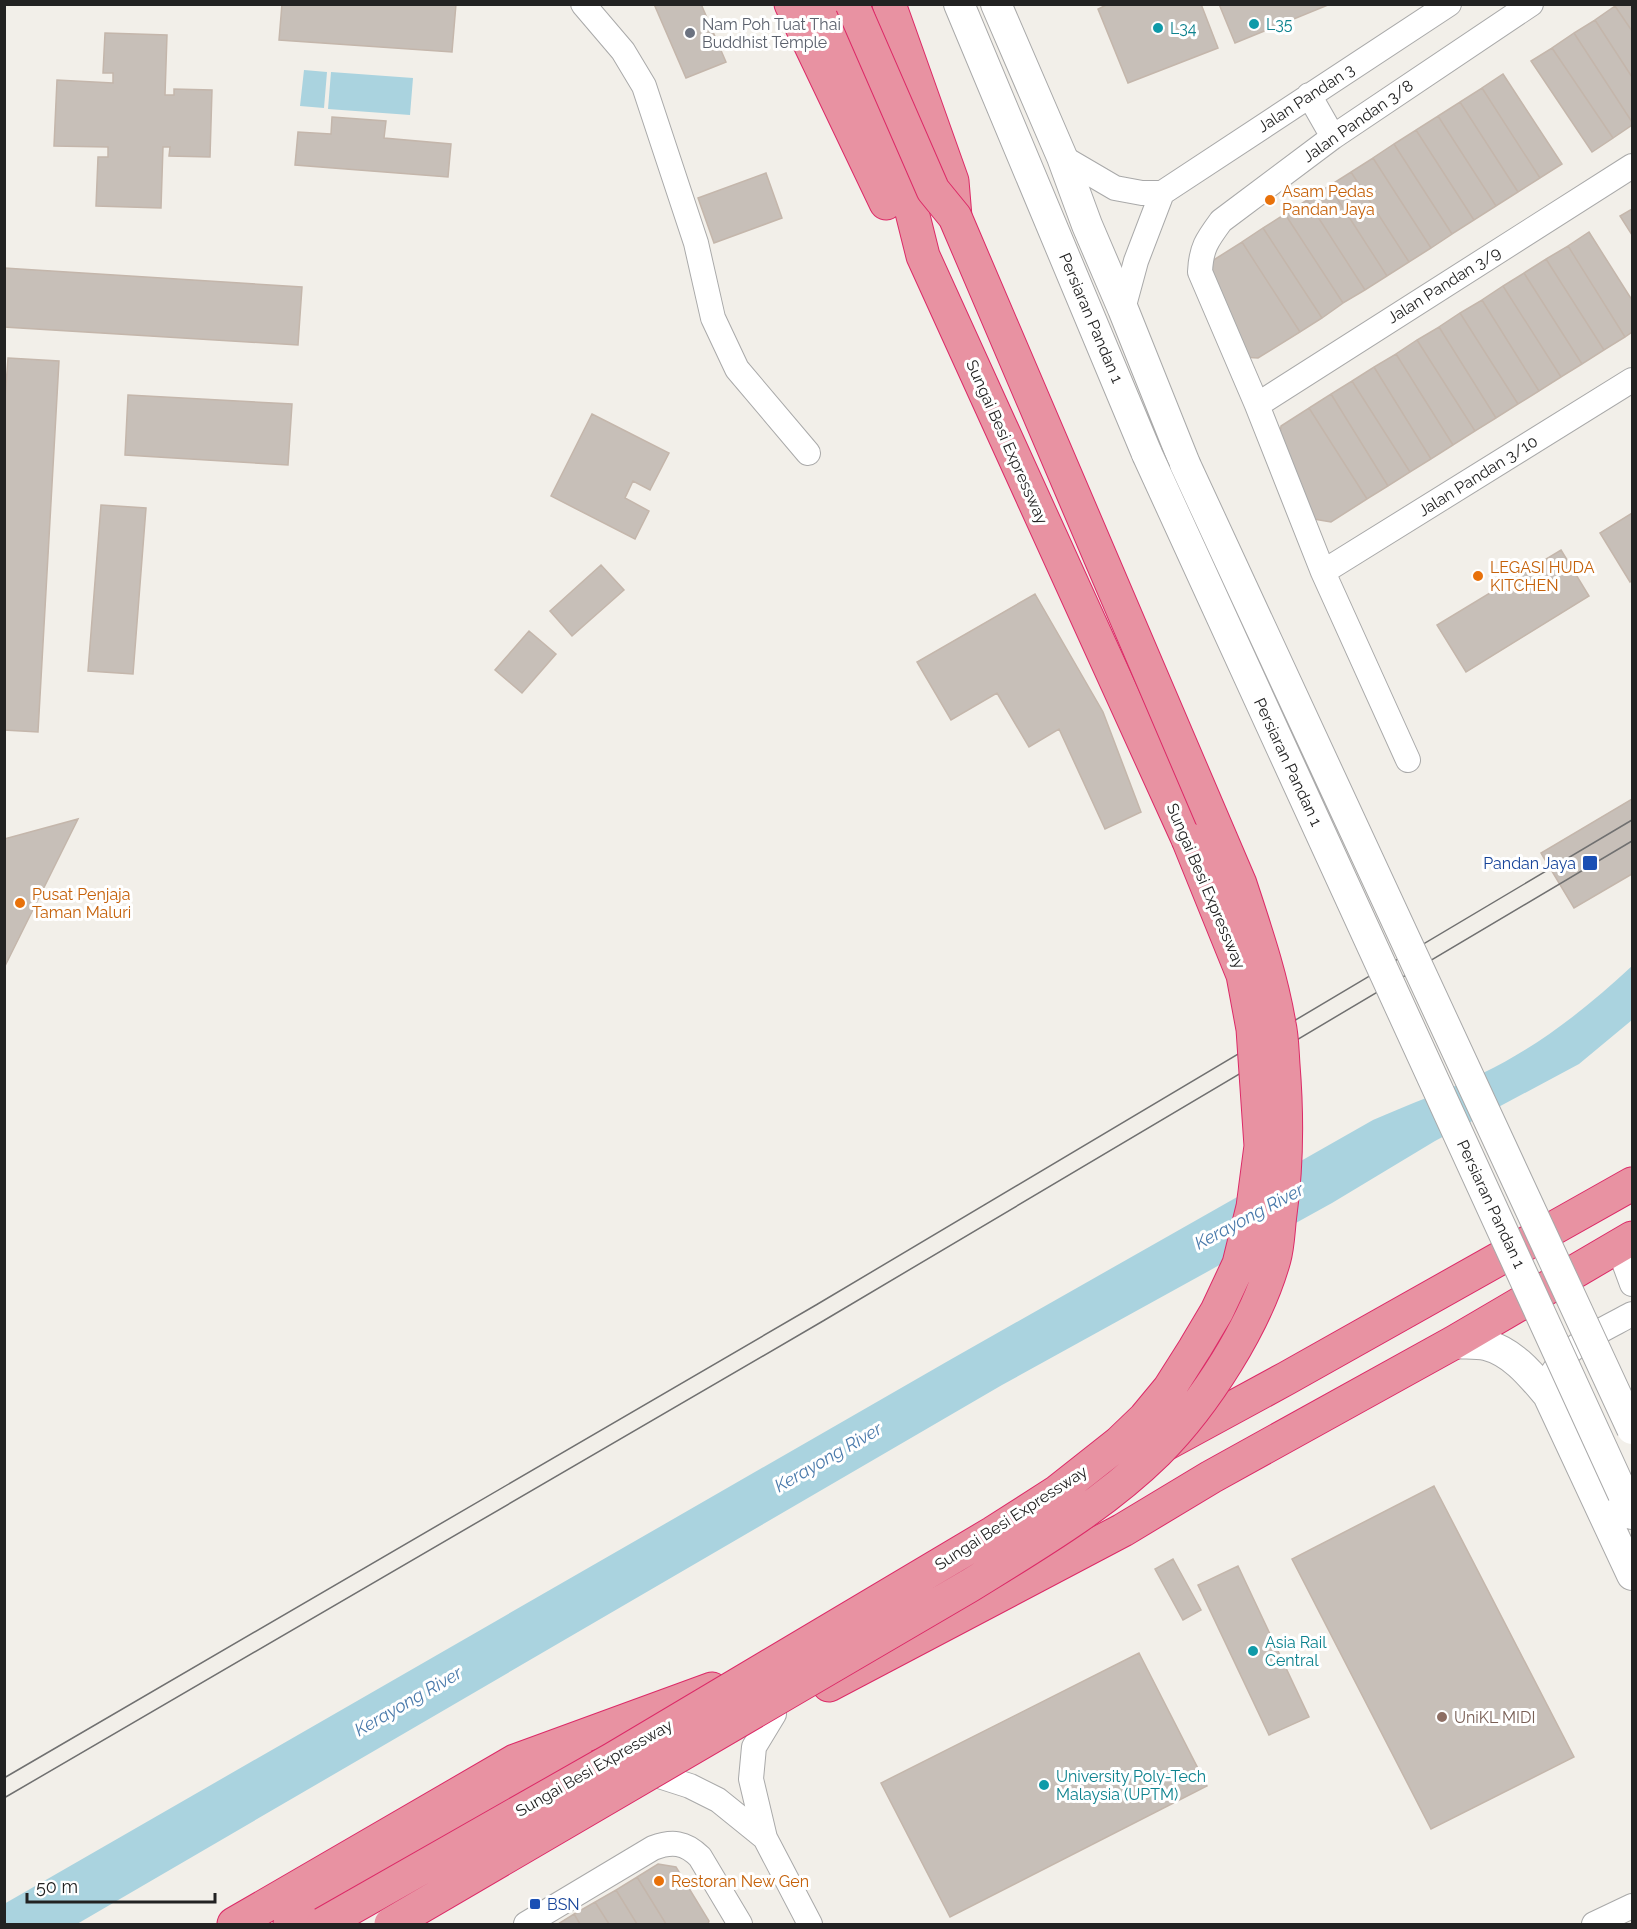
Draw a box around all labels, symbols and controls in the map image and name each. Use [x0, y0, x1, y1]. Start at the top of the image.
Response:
place label: Nam Poh Tuat Thai Buddhist Temple [702, 15, 841, 52]
place label: L35 [1266, 15, 1293, 34]
marker: L35 [1247, 17, 1261, 31]
place label: L34 [1170, 19, 1197, 38]
marker: L34 [1151, 21, 1165, 35]
marker: Nam Poh Tuat Thai Buddhist Temple [683, 26, 697, 40]
street label: Jalan Pandan 3 [1254, 60, 1358, 136]
street label: Jalan Pandan 3/8 [1299, 76, 1417, 166]
place label: Asam Pedas Pandan Jaya [1282, 182, 1375, 219]
marker: Asam Pedas Pandan Jaya [1263, 193, 1277, 207]
street label: Jalan Pandan 3/9 [1384, 243, 1504, 327]
street label: Persiaran Pandan 1 [1055, 250, 1127, 386]
street label: Sungai Besi Expressway [962, 357, 1052, 527]
street label: Jalan Pandan 3/10 [1415, 432, 1541, 520]
place label: LEGASI HUDA KITCHEN [1490, 558, 1595, 595]
marker: LEGASI HUDA KITCHEN [1471, 569, 1485, 583]
street label: Persiaran Pandan 1 [1250, 695, 1326, 829]
street label: Sungai Besi Expressway [1163, 800, 1250, 972]
place label: Pandan Jaya [1483, 854, 1576, 873]
marker: Pandan Jaya [1581, 854, 1599, 872]
place label: Pusat Penjaja Taman Maluri [32, 885, 131, 922]
marker: Pusat Penjaja Taman Maluri [13, 896, 27, 910]
street label: Persiaran Pandan 1 [1453, 1137, 1529, 1271]
water label: Kerayong River [1191, 1178, 1308, 1254]
water label: Kerayong River [771, 1417, 886, 1496]
street label: Sungai Besi Expressway [931, 1461, 1091, 1574]
place label: Asia Rail Central [1265, 1633, 1327, 1670]
marker: Asia Rail Central [1246, 1644, 1260, 1658]
water label: Kerayong River [351, 1661, 466, 1740]
place label: UniKL MIDI [1454, 1708, 1535, 1727]
marker: UniKL MIDI [1435, 1710, 1449, 1724]
street label: Sungai Besi Expressway [512, 1715, 676, 1821]
place label: University Poly-Tech Malaysia (UPTM) [1056, 1767, 1206, 1804]
marker: University Poly-Tech Malaysia (UPTM) [1037, 1778, 1051, 1792]
scale bar [27, 1866, 214, 1904]
place label: Restoran New Gen [671, 1872, 809, 1891]
marker: Restoran New Gen [652, 1874, 666, 1888]
text: 50 m [36, 1876, 78, 1897]
place label: BSN [547, 1895, 580, 1914]
marker: BSN [528, 1897, 542, 1911]

